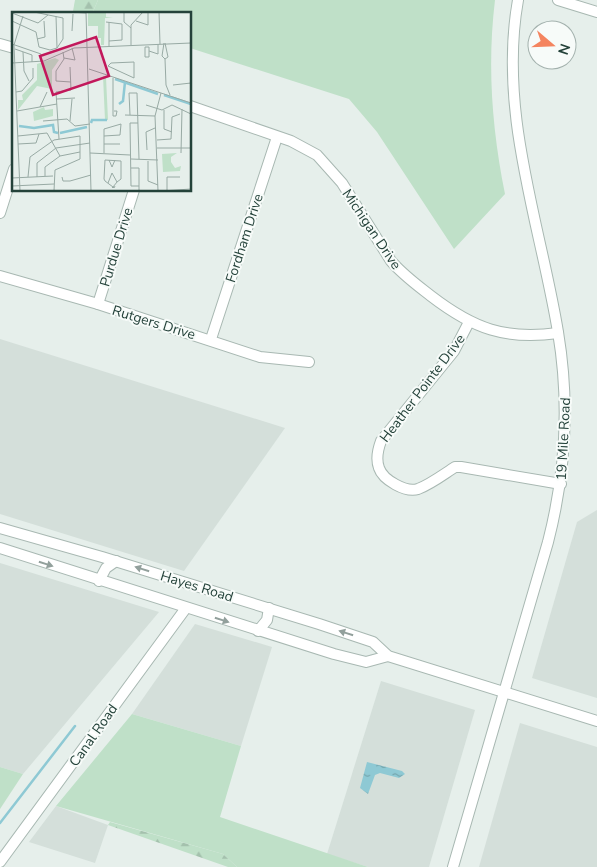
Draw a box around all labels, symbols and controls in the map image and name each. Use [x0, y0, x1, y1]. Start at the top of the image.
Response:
inset map [12, 12, 191, 191]
north arrow [527, 20, 577, 70]
text: N [553, 41, 575, 57]
street label: Michigan Drive [338, 185, 406, 273]
street label: Fordham Drive [221, 191, 268, 285]
street label: Purdue Drive [95, 205, 138, 289]
street label: Rutgers Drive [110, 301, 198, 344]
street label: Heather Pointe Drive [375, 330, 469, 446]
street label: 19 Mile Road [552, 397, 575, 481]
one-way arrow [39, 561, 54, 568]
one-way arrow [135, 564, 150, 572]
street label: Hayes Road [158, 566, 236, 607]
one-way arrow [215, 616, 230, 624]
one-way arrow [339, 629, 354, 636]
street label: Canal Road [65, 700, 122, 770]

